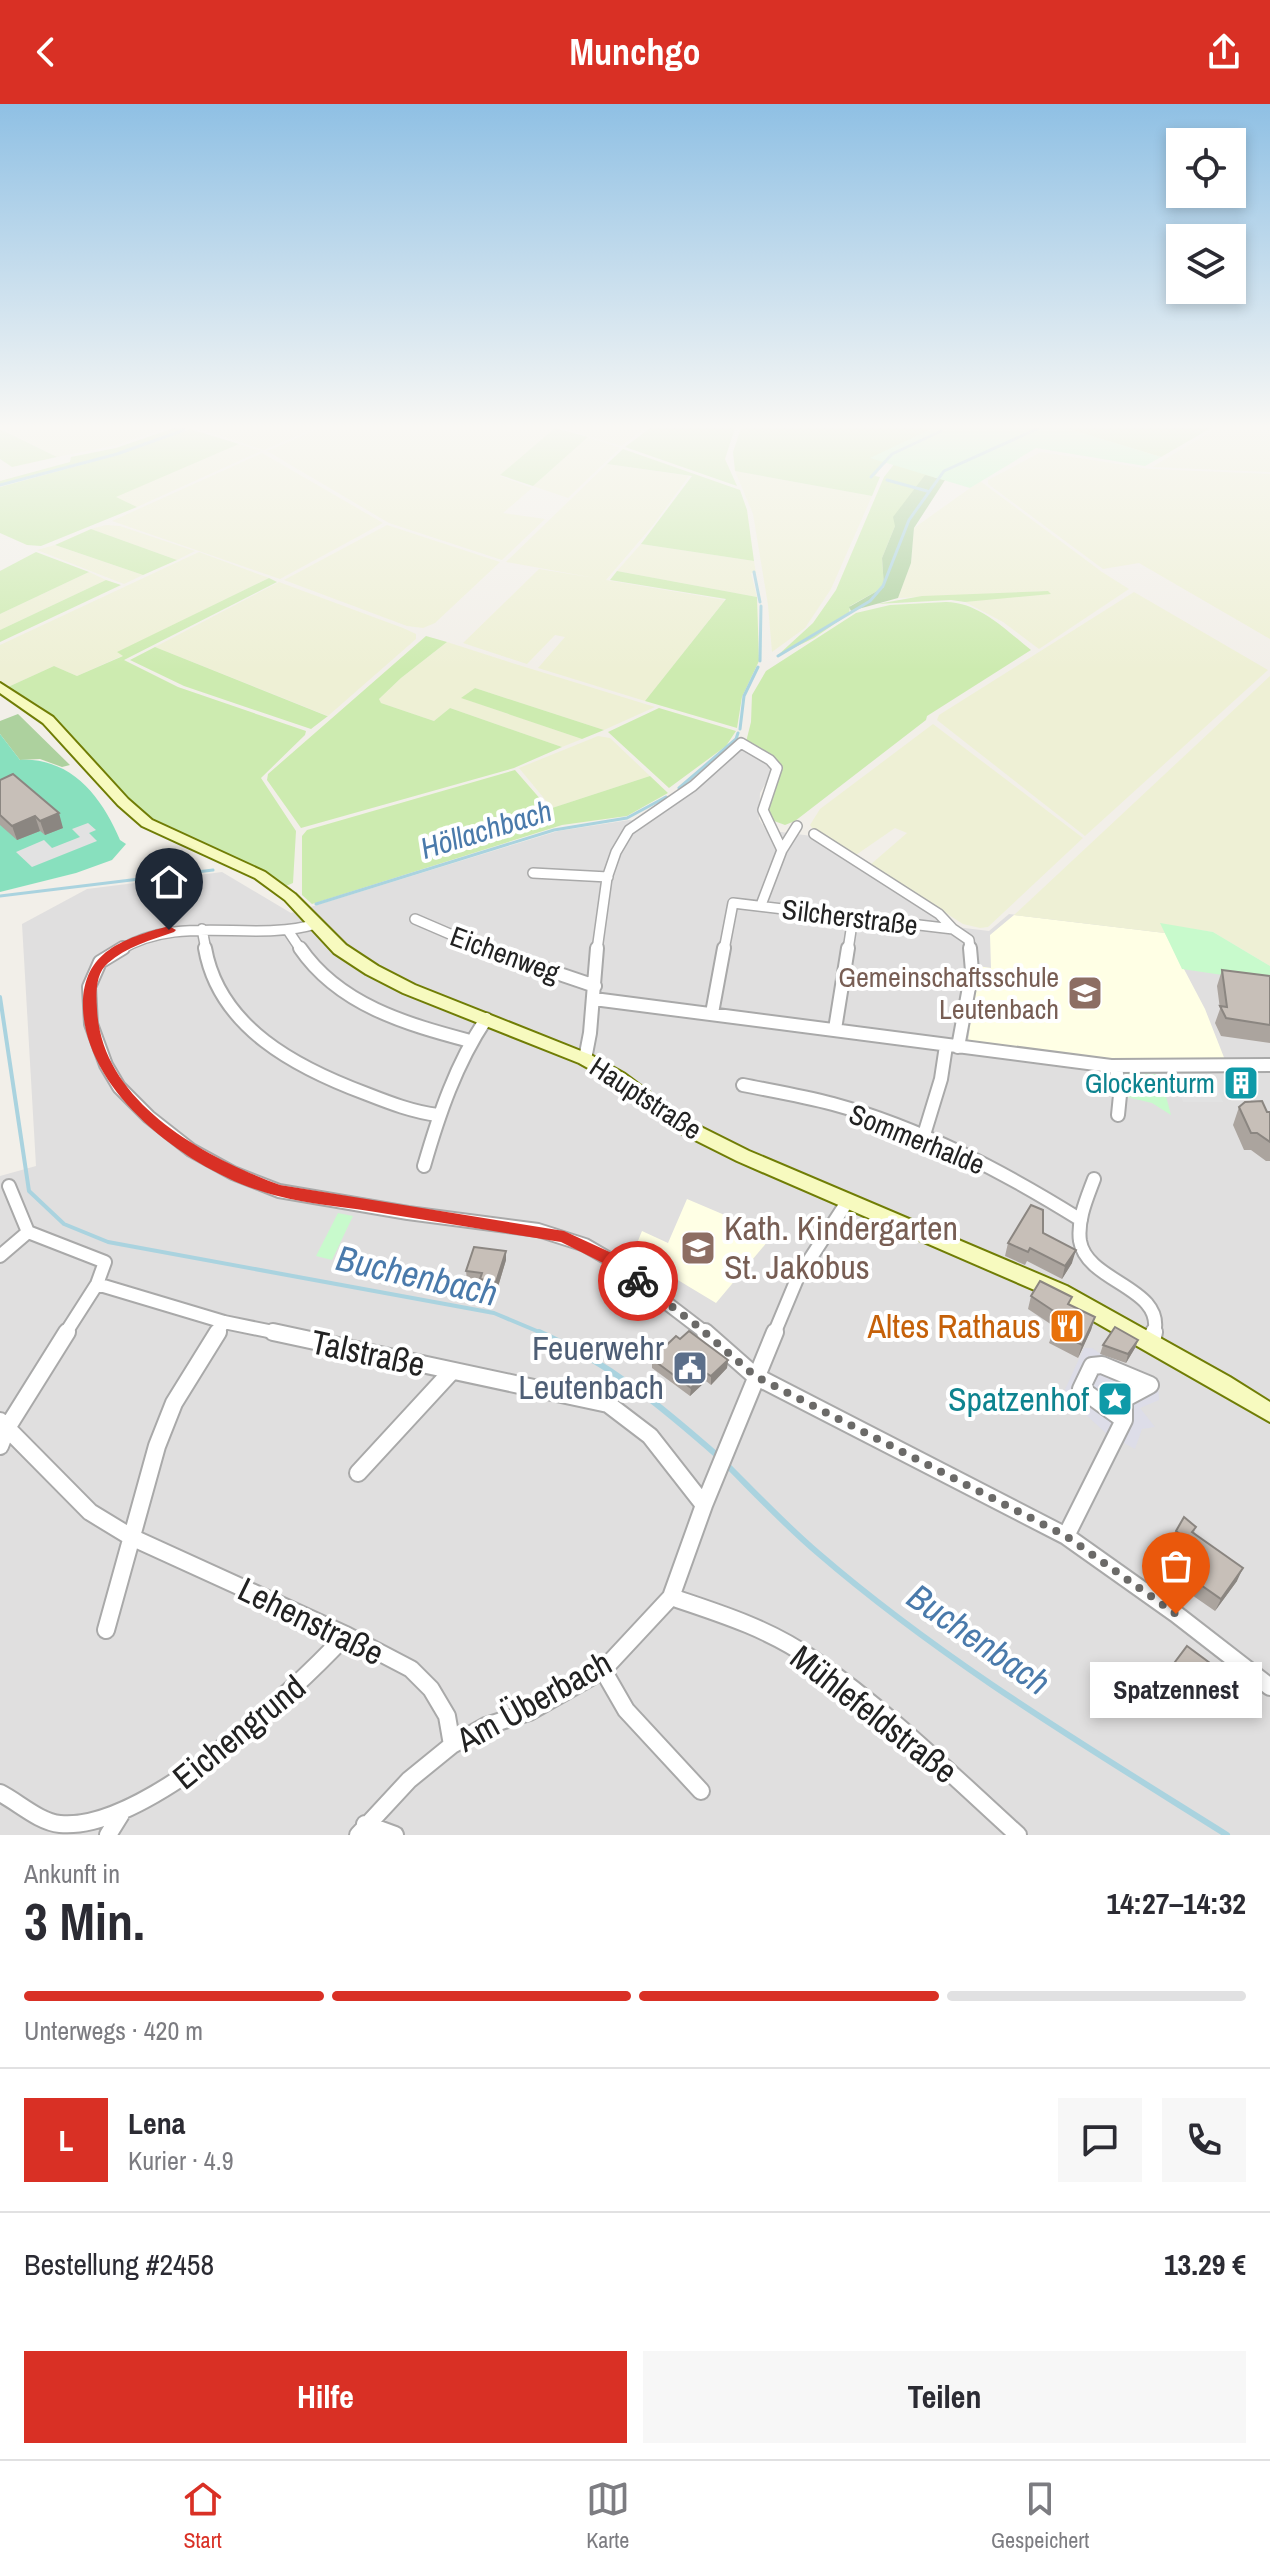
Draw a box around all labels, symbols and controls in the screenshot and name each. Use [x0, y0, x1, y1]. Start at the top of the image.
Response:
text: Munchgo [569, 28, 701, 76]
icon: back [24, 30, 68, 74]
icon: share [1202, 30, 1246, 74]
map controls [1166, 128, 1246, 304]
button: locate [1166, 128, 1246, 208]
button: layers [1166, 224, 1246, 304]
water label: Höllachbach [415, 790, 557, 868]
pin [135, 848, 203, 930]
icon: home [147, 860, 191, 904]
street label: Silcherstraße [780, 890, 920, 944]
street label: Eichenweg [445, 917, 565, 991]
place label: Gemeinschaftsschule Leutenbach [838, 958, 1059, 1028]
school or university icon: Gemeinschaftsschule Leutenbach [1066, 974, 1104, 1012]
street label: Hauptstraße [583, 1048, 709, 1148]
place label: Glockenturm [1085, 1064, 1215, 1102]
building icon: Glockenturm [1222, 1064, 1260, 1102]
street label: Sommerhalde [844, 1095, 990, 1183]
place label: Kath. Kindergarten St. Jakobus [724, 1205, 958, 1290]
school or university icon: Kath. Kindergarten St. Jakobus [679, 1229, 717, 1267]
water label: Buchenbach [332, 1233, 502, 1317]
courier [598, 1241, 678, 1321]
icon: bike [616, 1259, 660, 1303]
place label: Altes Rathaus [866, 1303, 1041, 1349]
restaurant icon: Altes Rathaus [1048, 1307, 1086, 1345]
street label: Talstraße [307, 1319, 429, 1387]
place label: Feuerwehr Leutenbach [518, 1325, 665, 1410]
public building icon: Feuerwehr Leutenbach [671, 1349, 709, 1387]
place label: Spatzenhof [948, 1376, 1089, 1422]
place icon: Spatzenhof [1096, 1380, 1134, 1418]
pin [1142, 1532, 1210, 1614]
icon: bag [1154, 1544, 1198, 1588]
street label: Lehenstraße [231, 1566, 391, 1676]
water label: Buchenbach [898, 1572, 1060, 1706]
street label: Mühlefeldstraße [781, 1634, 967, 1794]
street label: Am Überbach [447, 1640, 620, 1763]
callout: Spatzennest [1090, 1662, 1262, 1718]
street label: Eichengrund [163, 1664, 315, 1800]
text: Spatzennest [1113, 1672, 1239, 1707]
text: Ankunft in [24, 1856, 120, 1891]
text: 14:27–14:32 [1107, 1883, 1246, 1923]
text: 3 Min. [24, 1886, 145, 1956]
text: Unterwegs · 420 m [24, 2013, 203, 2048]
button: chat [1058, 2098, 1142, 2182]
button: phone [1162, 2098, 1246, 2182]
text: Lena [128, 2103, 185, 2143]
text: L [58, 2120, 74, 2160]
text: Kurier · 4.9 [128, 2143, 233, 2178]
text: Bestellung #2458 [24, 2244, 214, 2284]
text: 13.29 € [1164, 2244, 1246, 2284]
button: Hilfe [24, 2351, 627, 2443]
button: Teilen [643, 2351, 1246, 2443]
tab: Start [181, 2477, 225, 2555]
tab: Karte [586, 2477, 630, 2555]
tab: Gespeichert [991, 2477, 1089, 2555]

